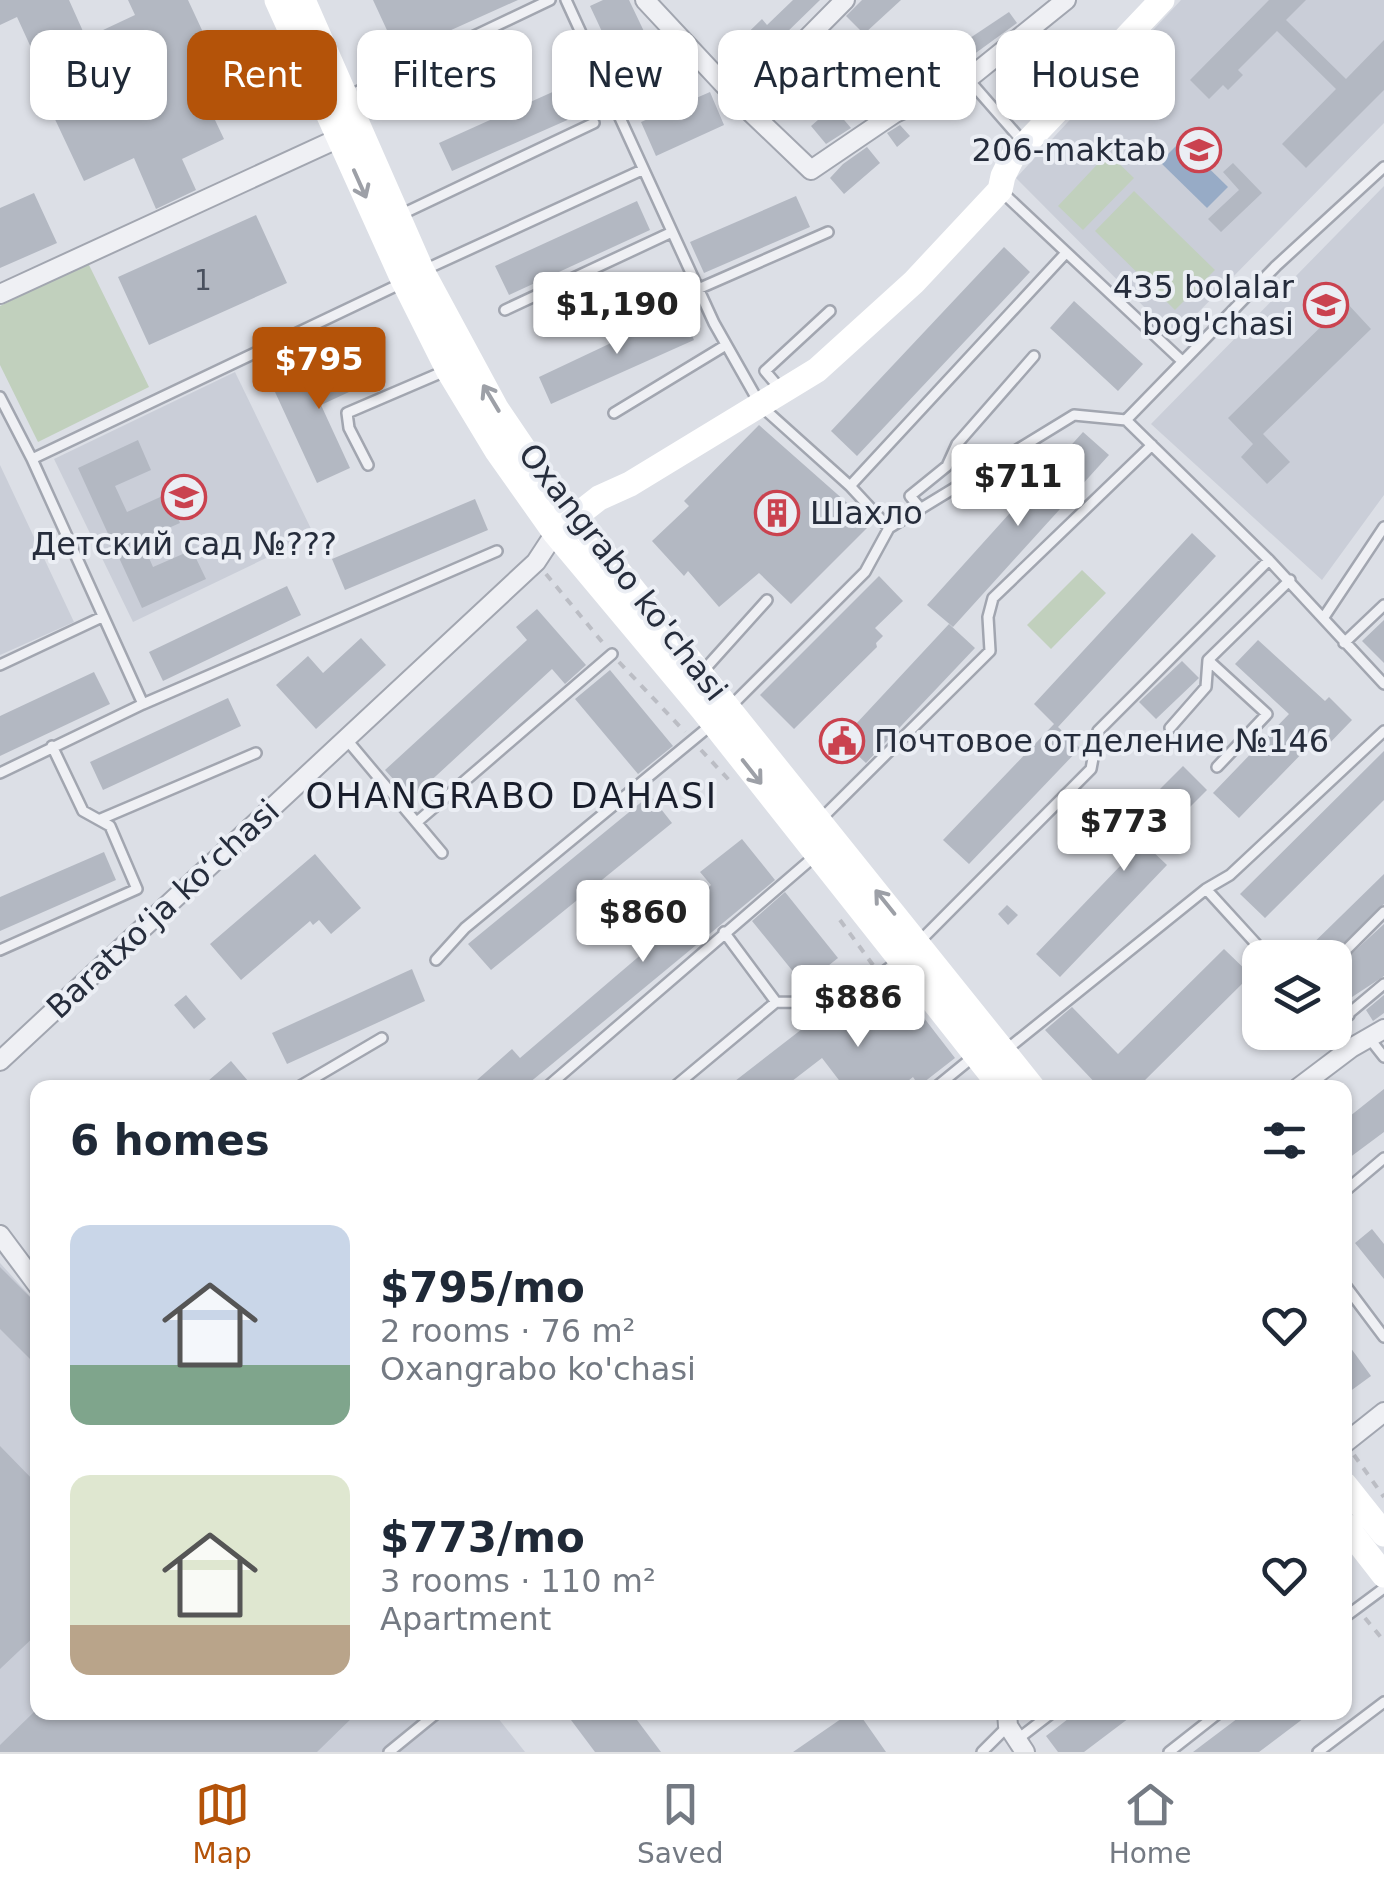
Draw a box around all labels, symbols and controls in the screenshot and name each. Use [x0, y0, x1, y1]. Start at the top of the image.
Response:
chip: Buy [30, 30, 167, 120]
chip: Rent [187, 30, 337, 120]
chip: Filters [357, 30, 532, 120]
chip: New [552, 30, 698, 120]
chip: Apartment [718, 30, 976, 120]
chip: House [996, 30, 1175, 120]
school or university icon: 206-maktab [1176, 127, 1222, 173]
place label: 206-maktab [972, 131, 1166, 169]
one-way arrow [352, 169, 371, 199]
house number: 1 [194, 264, 212, 297]
place label: 435 bolalar bog'chasi [1113, 268, 1295, 343]
pin: $1,190 [536, 272, 698, 357]
school or university icon: 435 bolalar bog'chasi [1303, 282, 1349, 328]
text: $1,190 [555, 285, 679, 323]
pin: $795 [260, 327, 378, 412]
text: $795 [274, 340, 364, 378]
one-way arrow [481, 384, 501, 413]
street label: Oxangrabo ko'chasi [511, 436, 735, 708]
pin: $711 [959, 444, 1077, 529]
text: $711 [973, 457, 1063, 495]
school or university icon: Детский сад №??? [161, 474, 207, 520]
building icon: Шахло [754, 490, 800, 536]
place label: Шахло [810, 494, 923, 532]
place label: Детский сад №??? [31, 525, 337, 563]
public building icon: Почтовое отделение №146 [819, 718, 865, 764]
place label: Почтовое отделение №146 [874, 722, 1329, 760]
one-way arrow [741, 758, 762, 785]
district label: OHANGRABO DAHASI [305, 776, 719, 816]
pin: $773 [1065, 789, 1183, 874]
street label: Baratxoʻja koʻchasi [39, 792, 287, 1026]
text: $773 [1079, 802, 1169, 840]
pin: $860 [584, 880, 702, 965]
one-way arrow [874, 889, 896, 915]
text: $860 [598, 893, 688, 931]
map controls [1242, 940, 1352, 1050]
button: layers [1242, 940, 1352, 1050]
pin: $886 [799, 965, 917, 1050]
text: $886 [813, 978, 903, 1016]
icon: filters [1257, 1113, 1312, 1168]
text: 6 homes [70, 1116, 270, 1165]
text: $795/mo [380, 1263, 585, 1312]
icon: home [150, 1265, 270, 1385]
icon: heart [1257, 1298, 1312, 1353]
text: 2 rooms · 76 m² [380, 1312, 635, 1350]
text: Oxangrabo ko'chasi [380, 1350, 696, 1388]
text: $773/mo [380, 1513, 585, 1562]
icon: home [150, 1515, 270, 1635]
icon: heart [1257, 1548, 1312, 1603]
text: 3 rooms · 110 m² [380, 1562, 656, 1600]
text: Apartment [380, 1600, 551, 1638]
tab: Map [193, 1777, 252, 1870]
tab: Saved [637, 1777, 723, 1870]
tab: Home [1109, 1777, 1191, 1870]

